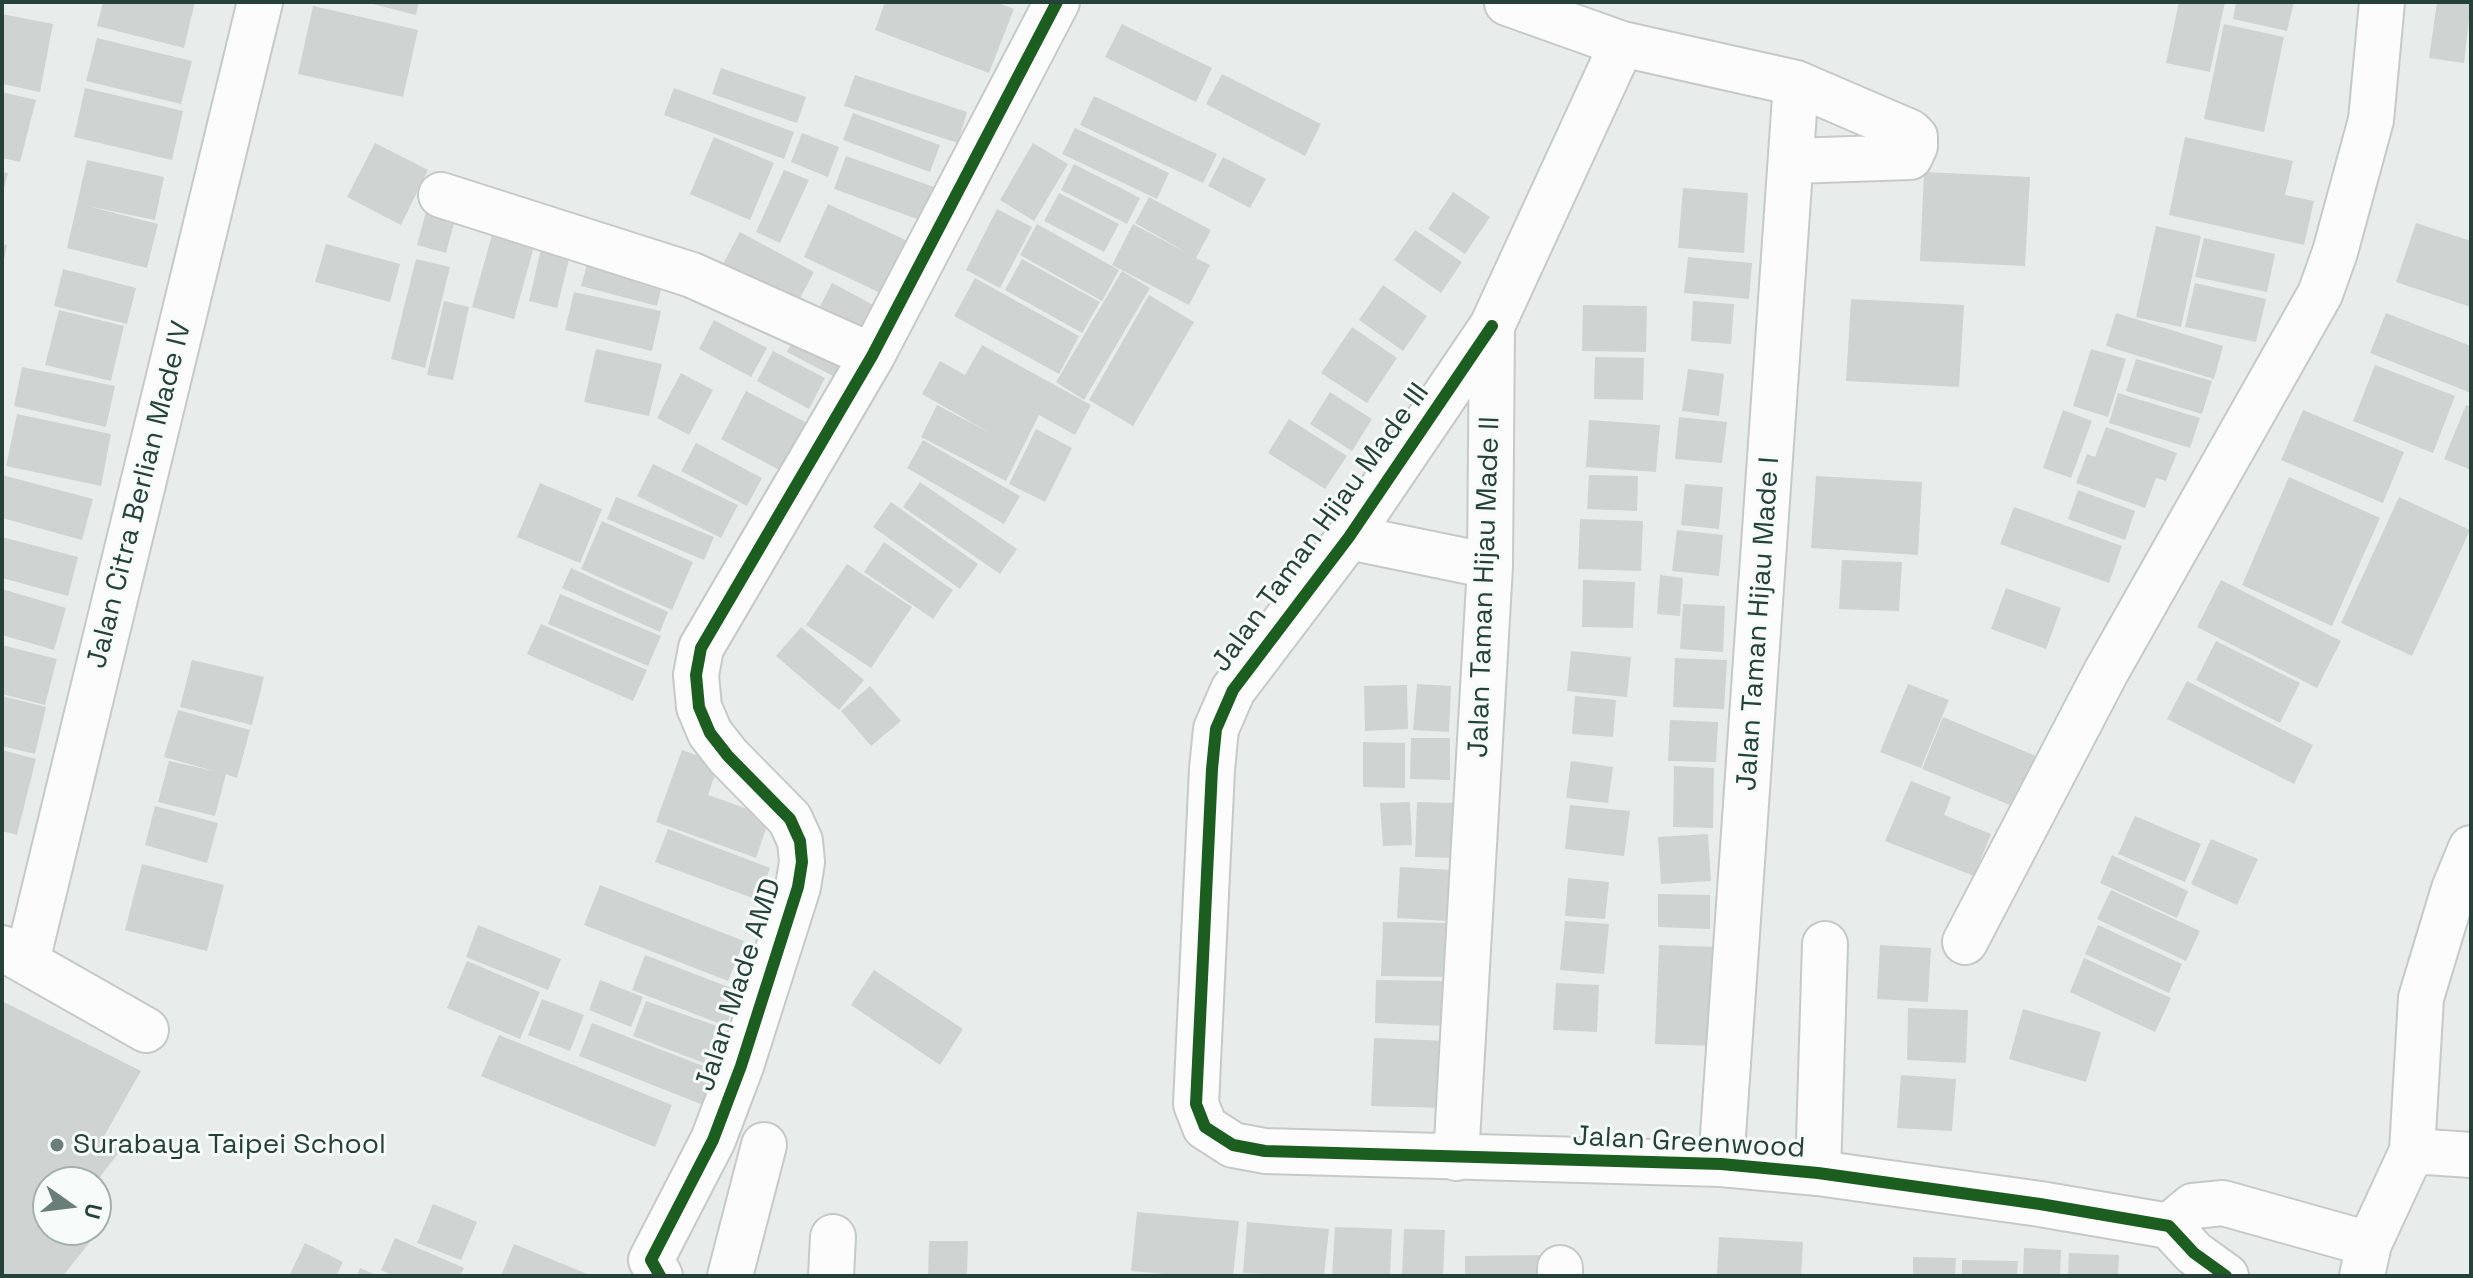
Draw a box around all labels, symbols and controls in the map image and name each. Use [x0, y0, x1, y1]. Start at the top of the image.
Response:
street label: Jalan Citra Berlian Made IV [81, 318, 199, 672]
street label: Jalan Taman Hijau Made III [1205, 377, 1437, 679]
street label: Jalan Taman Hijau Made II [1462, 416, 1508, 758]
street label: Jalan Taman Hijau Made I [1731, 456, 1787, 792]
street label: Jalan Made AMD [689, 874, 789, 1096]
street label: Jalan Greenwood [1572, 1120, 1806, 1166]
place label: Surabaya Taipei School [73, 1128, 386, 1162]
marker: Surabaya Taipei School [48, 1136, 66, 1154]
north arrow [32, 1166, 112, 1246]
text: U [78, 1201, 109, 1222]

